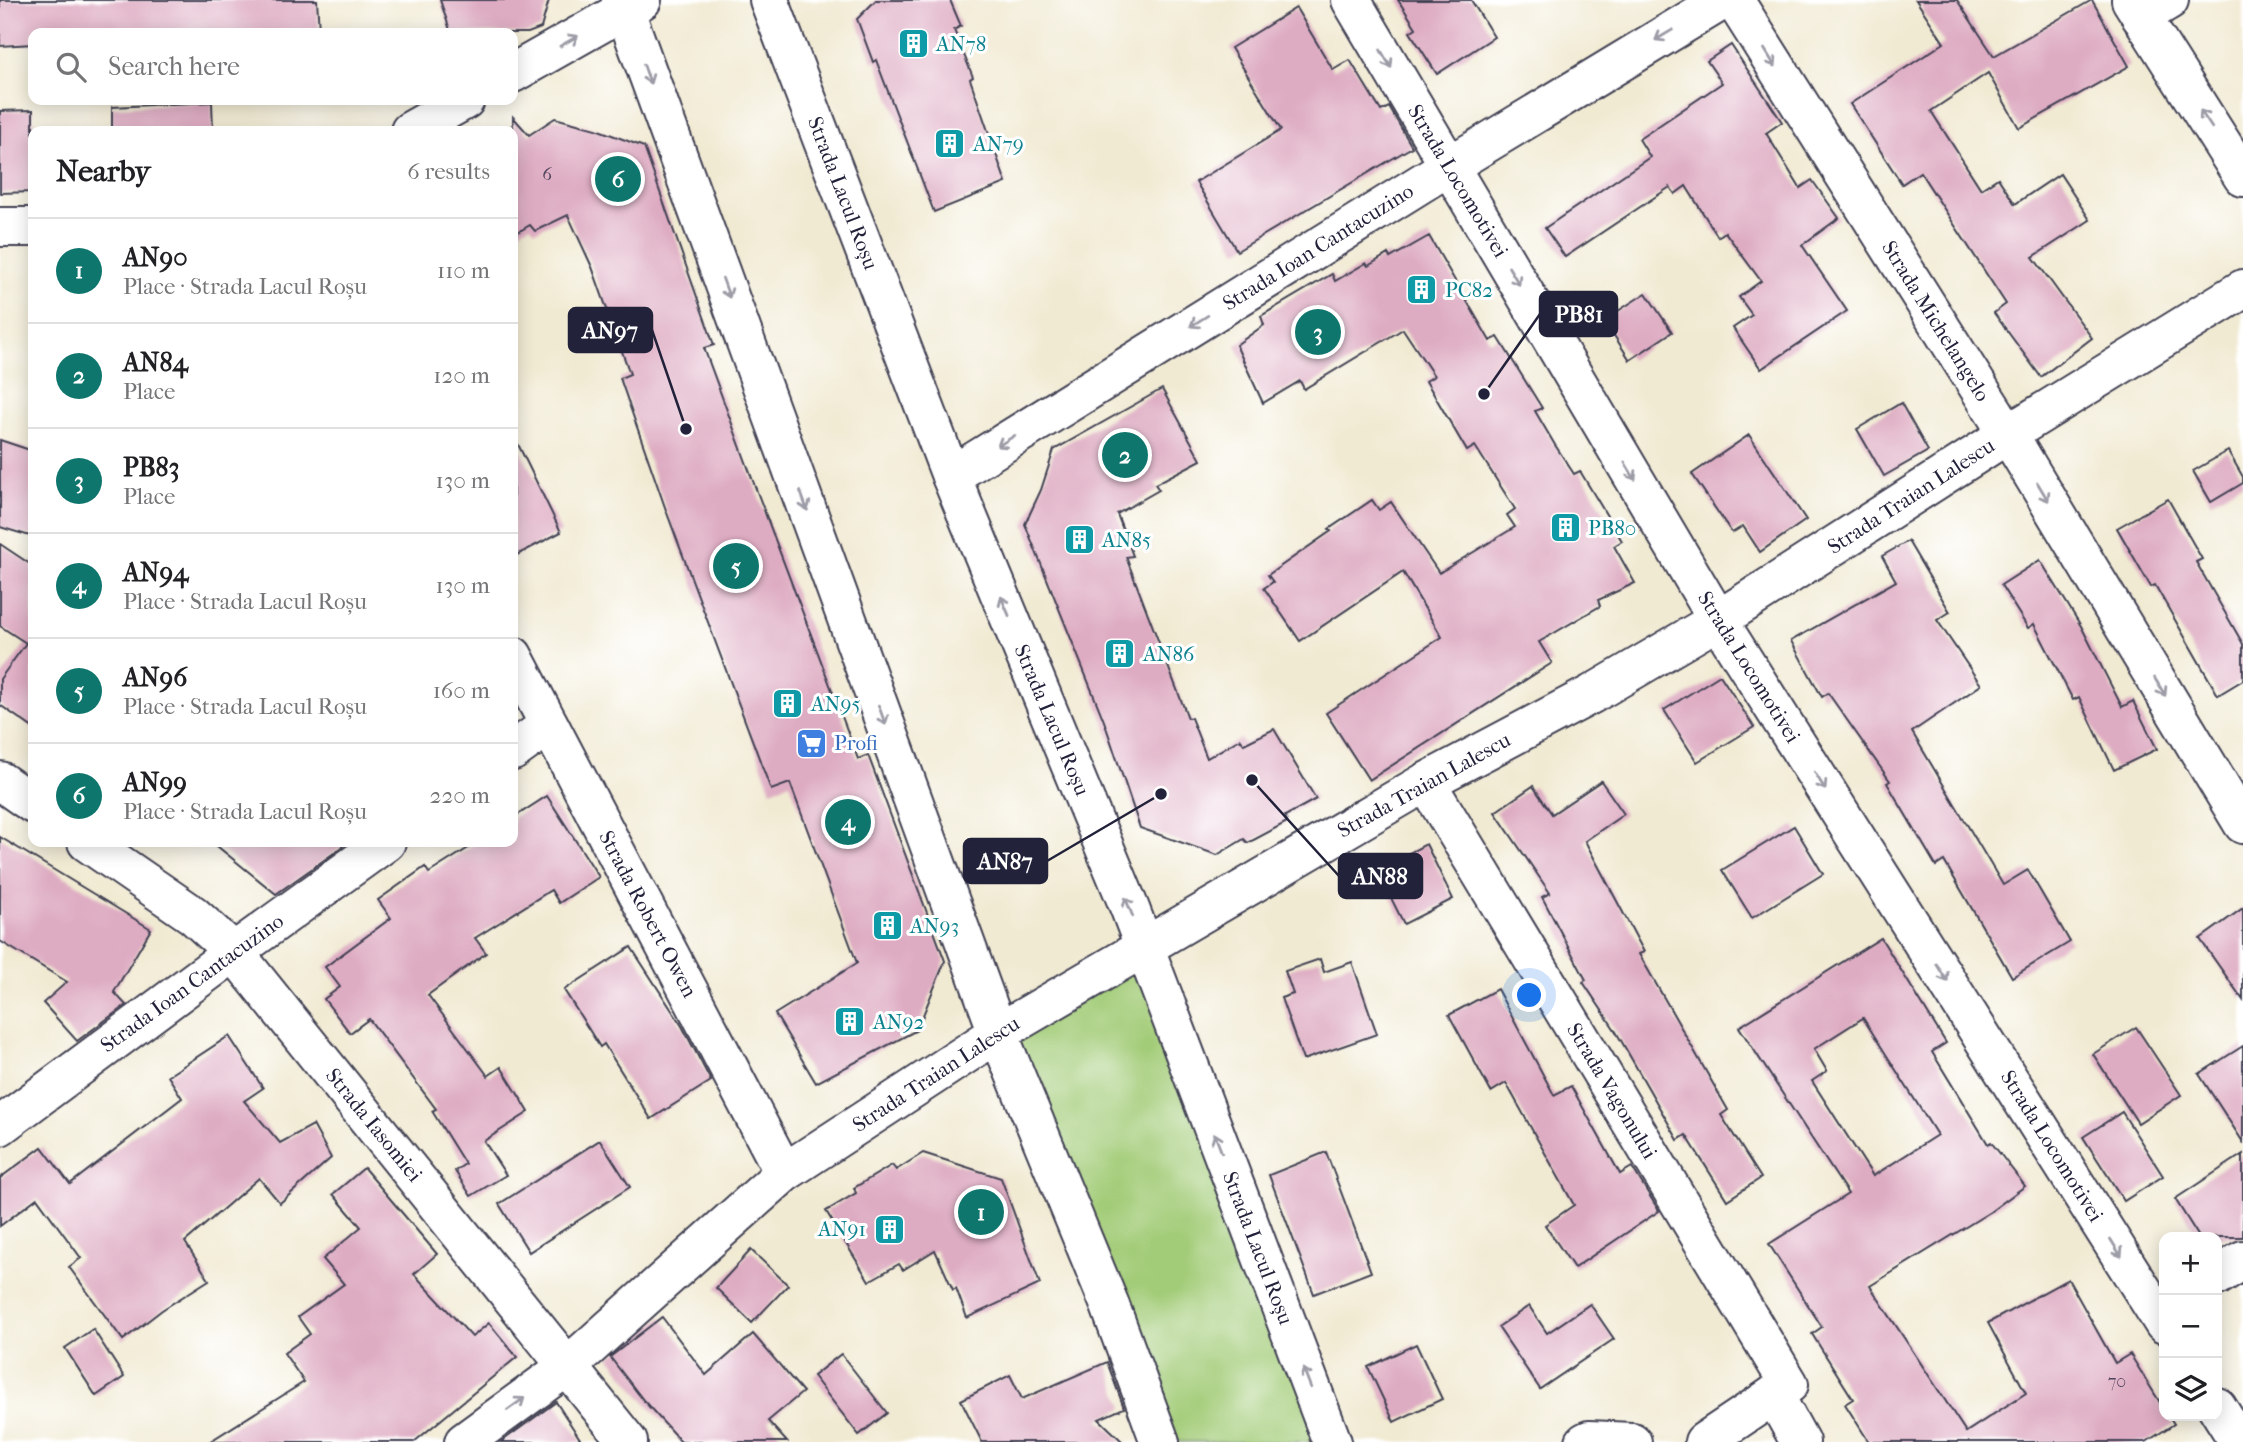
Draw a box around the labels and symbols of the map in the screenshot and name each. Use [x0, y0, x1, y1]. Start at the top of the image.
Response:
building icon: AN78 [896, 27, 930, 61]
one-way arrow [1655, 29, 1675, 43]
place label: AN78 [935, 32, 986, 56]
one-way arrow [558, 34, 578, 48]
one-way arrow [1763, 47, 1777, 67]
one-way arrow [1379, 48, 1393, 68]
one-way arrow [642, 63, 654, 85]
street label: Strada Locomotivei [1403, 100, 1513, 262]
one-way arrow [2199, 110, 2213, 130]
street label: Strada Lacul Roșu [803, 113, 883, 273]
building icon: AN79 [933, 127, 967, 161]
place label: AN79 [972, 132, 1024, 156]
pin: 6 [595, 153, 641, 205]
house number: 6 [542, 164, 552, 185]
street label: Strada Ioan Cantacuzino [1218, 179, 1418, 315]
street label: Strada Michelangelo [1877, 236, 1995, 406]
one-way arrow [1507, 265, 1521, 285]
building icon: PC82 [1405, 273, 1439, 307]
one-way arrow [721, 276, 733, 298]
place label: PC82 [1445, 278, 1493, 302]
callout: PB81 [1540, 292, 1617, 336]
text: PB81 [1555, 301, 1603, 328]
pin: 3 [1295, 306, 1341, 358]
callout: AN97 [569, 308, 652, 352]
one-way arrow [1190, 315, 1210, 329]
text: AN97 [580, 317, 638, 344]
pin: 2 [1102, 429, 1148, 481]
street label: Strada Traian Lalescu [1823, 433, 1999, 559]
one-way arrow [997, 434, 1016, 449]
one-way arrow [1623, 461, 1637, 481]
one-way arrow [2036, 482, 2050, 502]
one-way arrow [799, 490, 812, 512]
building icon: PB80 [1548, 511, 1582, 545]
place label: PB80 [1588, 516, 1636, 540]
building icon: AN85 [1062, 523, 1096, 557]
place label: AN85 [1101, 528, 1151, 552]
pin: 5 [713, 540, 759, 592]
street label: Strada Locomotivei [1693, 587, 1805, 747]
one-way arrow [997, 596, 1010, 617]
building icon: AN86 [1103, 637, 1137, 671]
street label: Strada Lacul Roșu [1009, 641, 1095, 799]
place label: AN86 [1142, 642, 1195, 666]
one-way arrow [2154, 677, 2168, 697]
building icon: AN95 [771, 687, 805, 721]
place label: AN95 [810, 692, 861, 716]
one-way arrow [877, 703, 889, 725]
supermarket icon: Profi [794, 726, 828, 760]
street label: Strada Traian Lalescu [1333, 727, 1515, 843]
place label: Profi [834, 731, 878, 755]
one-way arrow [1813, 770, 1827, 790]
pin: 4 [825, 796, 871, 848]
street label: Strada Robert Owen [594, 827, 702, 1001]
callout: AN87 [964, 839, 1047, 883]
text: AN87 [975, 848, 1033, 875]
callout: AN88 [1339, 854, 1422, 898]
text: AN88 [1350, 863, 1408, 890]
one-way arrow [1122, 896, 1135, 918]
street label: Strada Ioan Cantacuzino [96, 909, 288, 1057]
building icon: AN93 [870, 909, 904, 943]
place label: AN93 [909, 914, 959, 938]
one-way arrow [1934, 963, 1949, 982]
your location [1512, 978, 1546, 1012]
building icon: AN92 [833, 1005, 867, 1039]
place label: AN92 [872, 1010, 925, 1034]
street label: Strada Traian Lalescu [848, 1011, 1024, 1137]
street label: Strada Vagonului [1562, 1019, 1662, 1163]
street label: Strada Iasomiei [321, 1063, 427, 1187]
street label: Strada Locomotivei [1996, 1066, 2108, 1226]
one-way arrow [1211, 1132, 1224, 1154]
street label: Strada Lacul Roșu [1218, 1168, 1298, 1328]
pin: 1 [958, 1186, 1004, 1238]
building icon: AN91 [872, 1212, 906, 1246]
place label: AN91 [817, 1217, 866, 1241]
one-way arrow [2110, 1237, 2124, 1257]
one-way arrow [1300, 1368, 1313, 1390]
house number: 70 [2108, 1371, 2126, 1392]
one-way arrow [506, 1397, 525, 1411]

